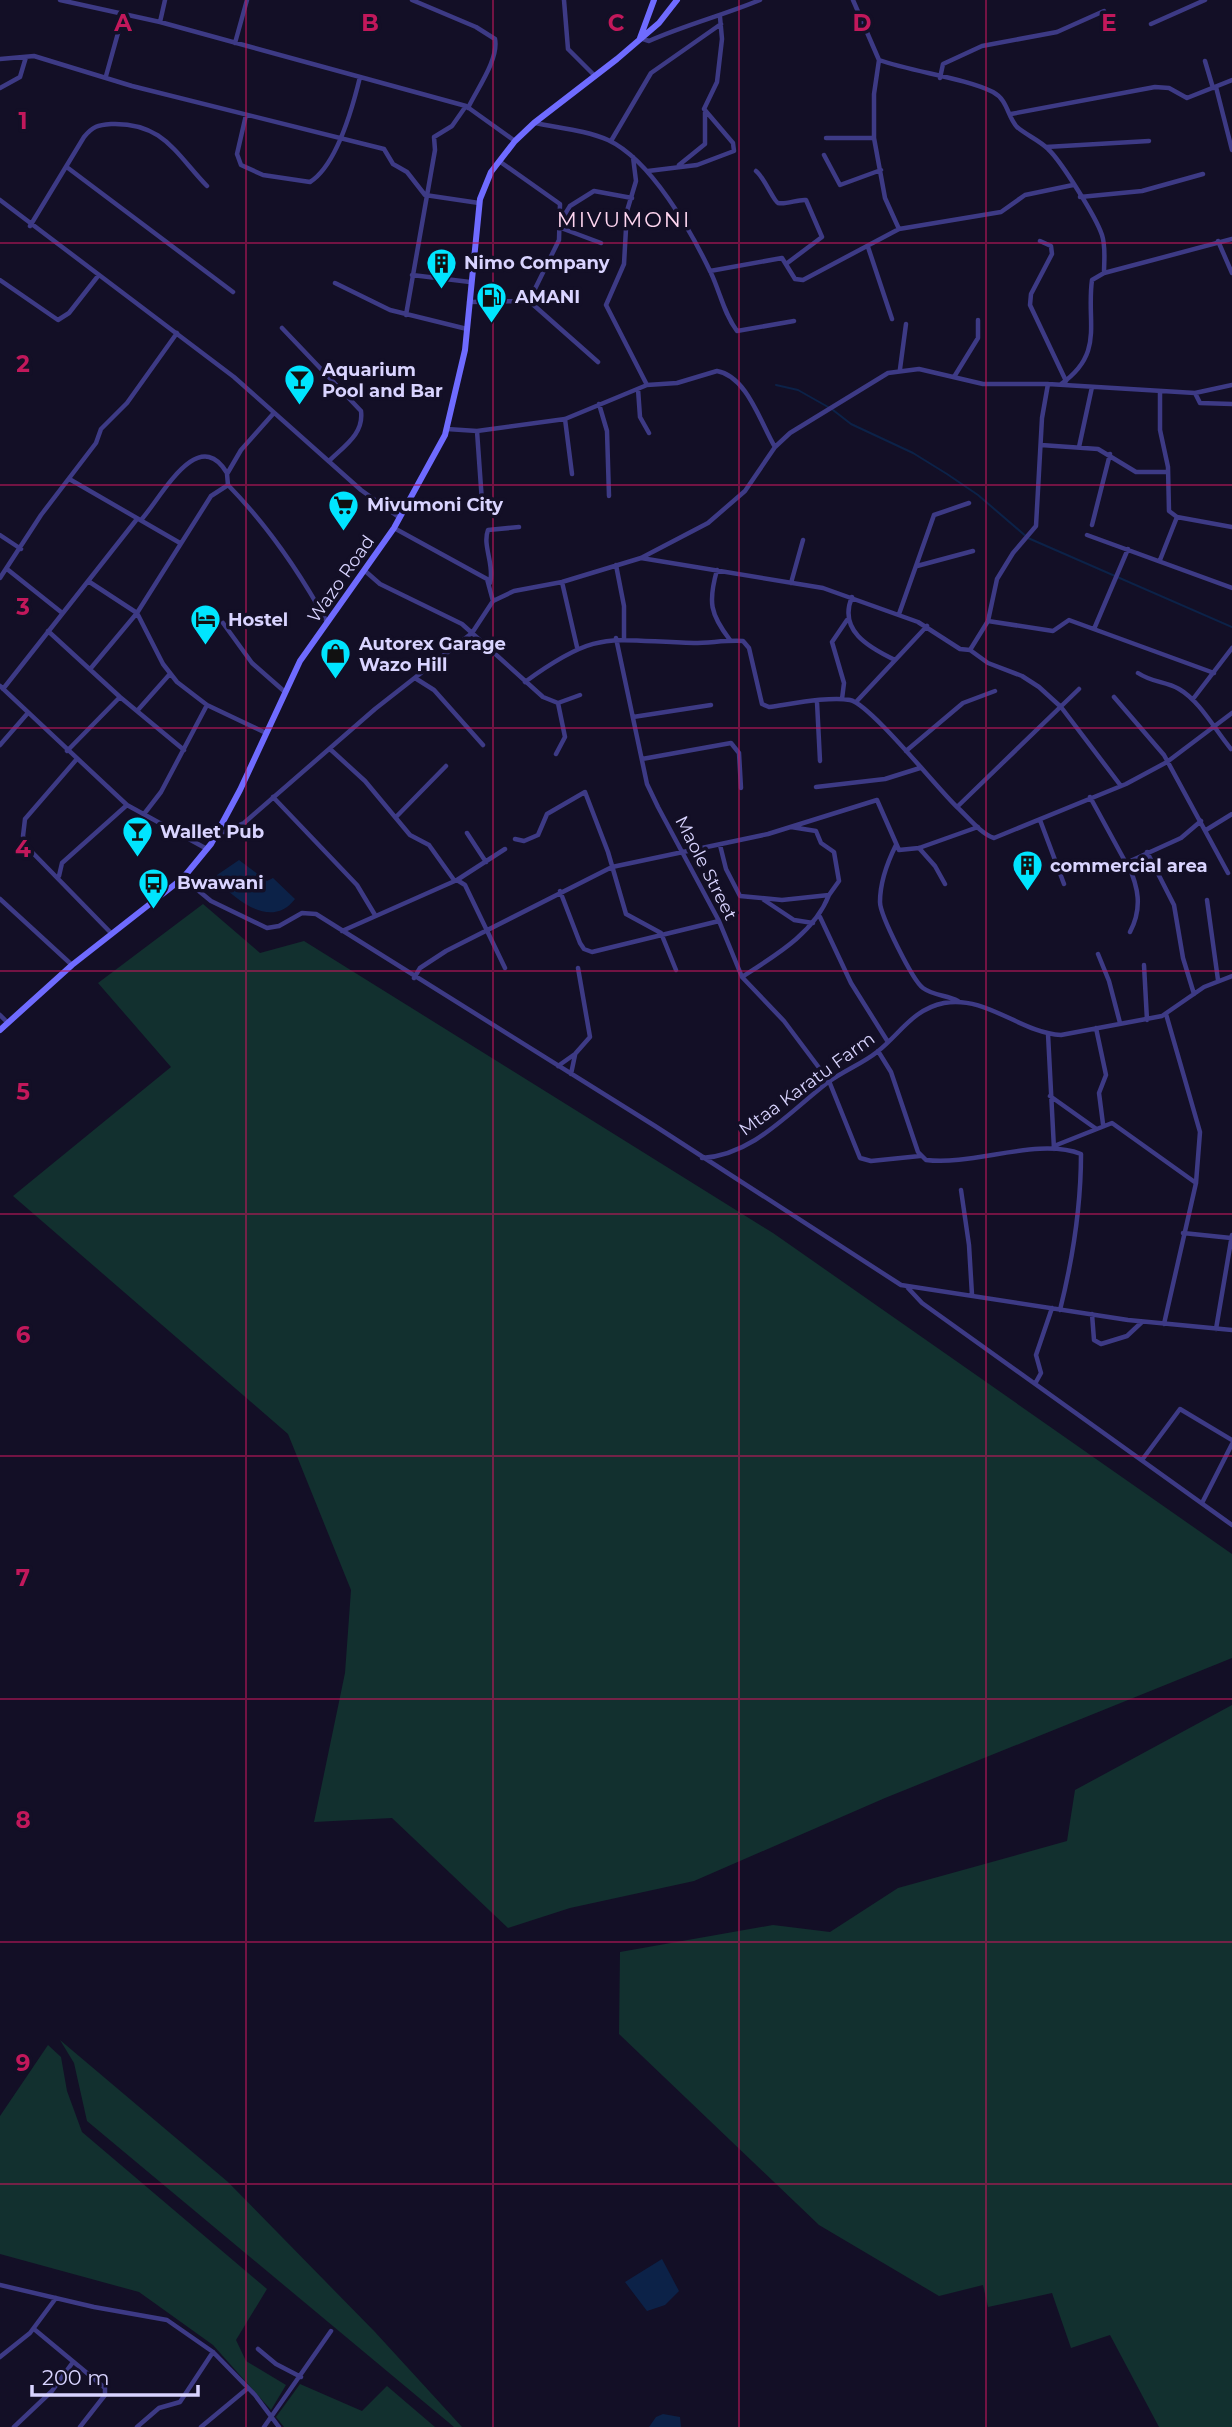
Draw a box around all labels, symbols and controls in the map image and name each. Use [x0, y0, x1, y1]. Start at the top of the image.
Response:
text: A [113, 9, 132, 37]
text: B [361, 9, 379, 37]
text: C [608, 9, 625, 37]
text: D [853, 9, 872, 37]
text: E [1101, 9, 1117, 37]
text: 1 [18, 107, 28, 135]
district label: MIVUMONI [557, 207, 691, 232]
building icon: Nimo Company [424, 246, 458, 290]
place label: Nimo Company [464, 252, 610, 274]
fuel station icon: AMANI [475, 280, 509, 324]
place label: AMANI [514, 286, 580, 308]
text: 2 [16, 350, 30, 378]
place label: Aquarium Pool and Bar [321, 359, 443, 402]
bar icon: Aquarium Pool and Bar [282, 363, 316, 407]
supermarket icon: Mivumoni City [327, 488, 361, 532]
place label: Mivumoni City [367, 494, 503, 516]
street label: Wazo Road [303, 531, 379, 627]
text: 3 [15, 593, 30, 621]
hotel icon: Hostel [188, 603, 222, 647]
place label: Hostel [228, 609, 288, 631]
place label: Autorex Garage Wazo Hill [358, 633, 506, 676]
shop icon: Autorex Garage Wazo Hill [319, 637, 353, 681]
street label: Maole Street [670, 812, 742, 924]
bar icon: Wallet Pub [120, 815, 154, 859]
place label: Wallet Pub [160, 821, 264, 843]
text: 4 [15, 835, 31, 863]
building icon: commercial area [1010, 849, 1044, 893]
place label: commercial area [1050, 855, 1208, 877]
bus stop icon: Bwawani [137, 866, 171, 910]
place label: Bwawani [177, 872, 264, 894]
street label: Mtaa Karatu Farm [735, 1027, 879, 1141]
text: 5 [16, 1078, 30, 1106]
text: 6 [16, 1321, 31, 1349]
text: 7 [16, 1564, 30, 1592]
text: 8 [15, 1806, 31, 1834]
text: 9 [16, 2049, 30, 2077]
scale bar [32, 2354, 198, 2398]
text: 200 m [42, 2365, 109, 2390]

